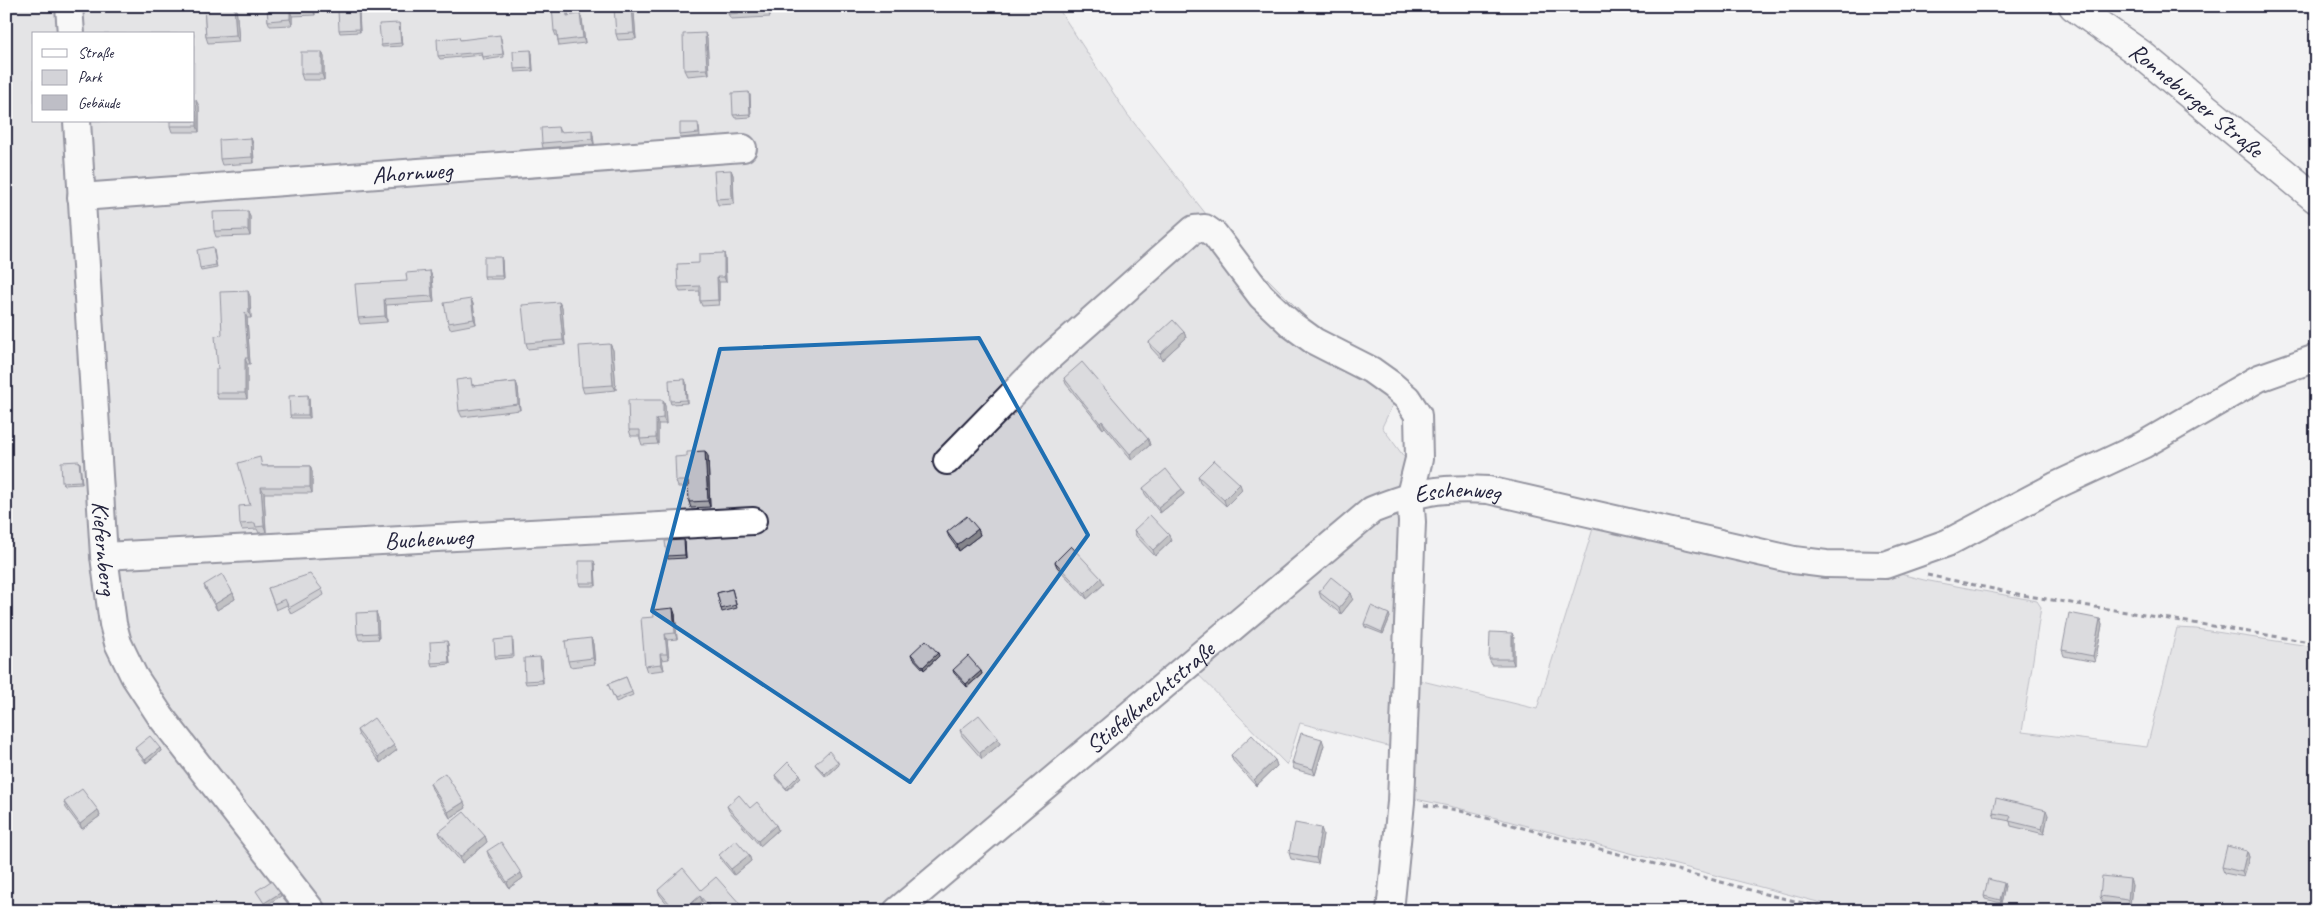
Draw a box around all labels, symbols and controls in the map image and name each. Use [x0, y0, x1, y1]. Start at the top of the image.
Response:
legend [32, 32, 195, 122]
street label: Ronneburger Straße [2123, 36, 2271, 165]
text: Straße [78, 44, 114, 63]
text: Park [78, 68, 103, 87]
text: Gebäude [78, 94, 121, 113]
street label: Ahornweg [371, 154, 456, 190]
street label: Eschenweg [1411, 474, 1506, 510]
street label: Kiefernberg [86, 500, 124, 598]
street label: Buchenweg [384, 521, 476, 556]
street label: Stiefelknechtstraße [1079, 633, 1222, 760]

